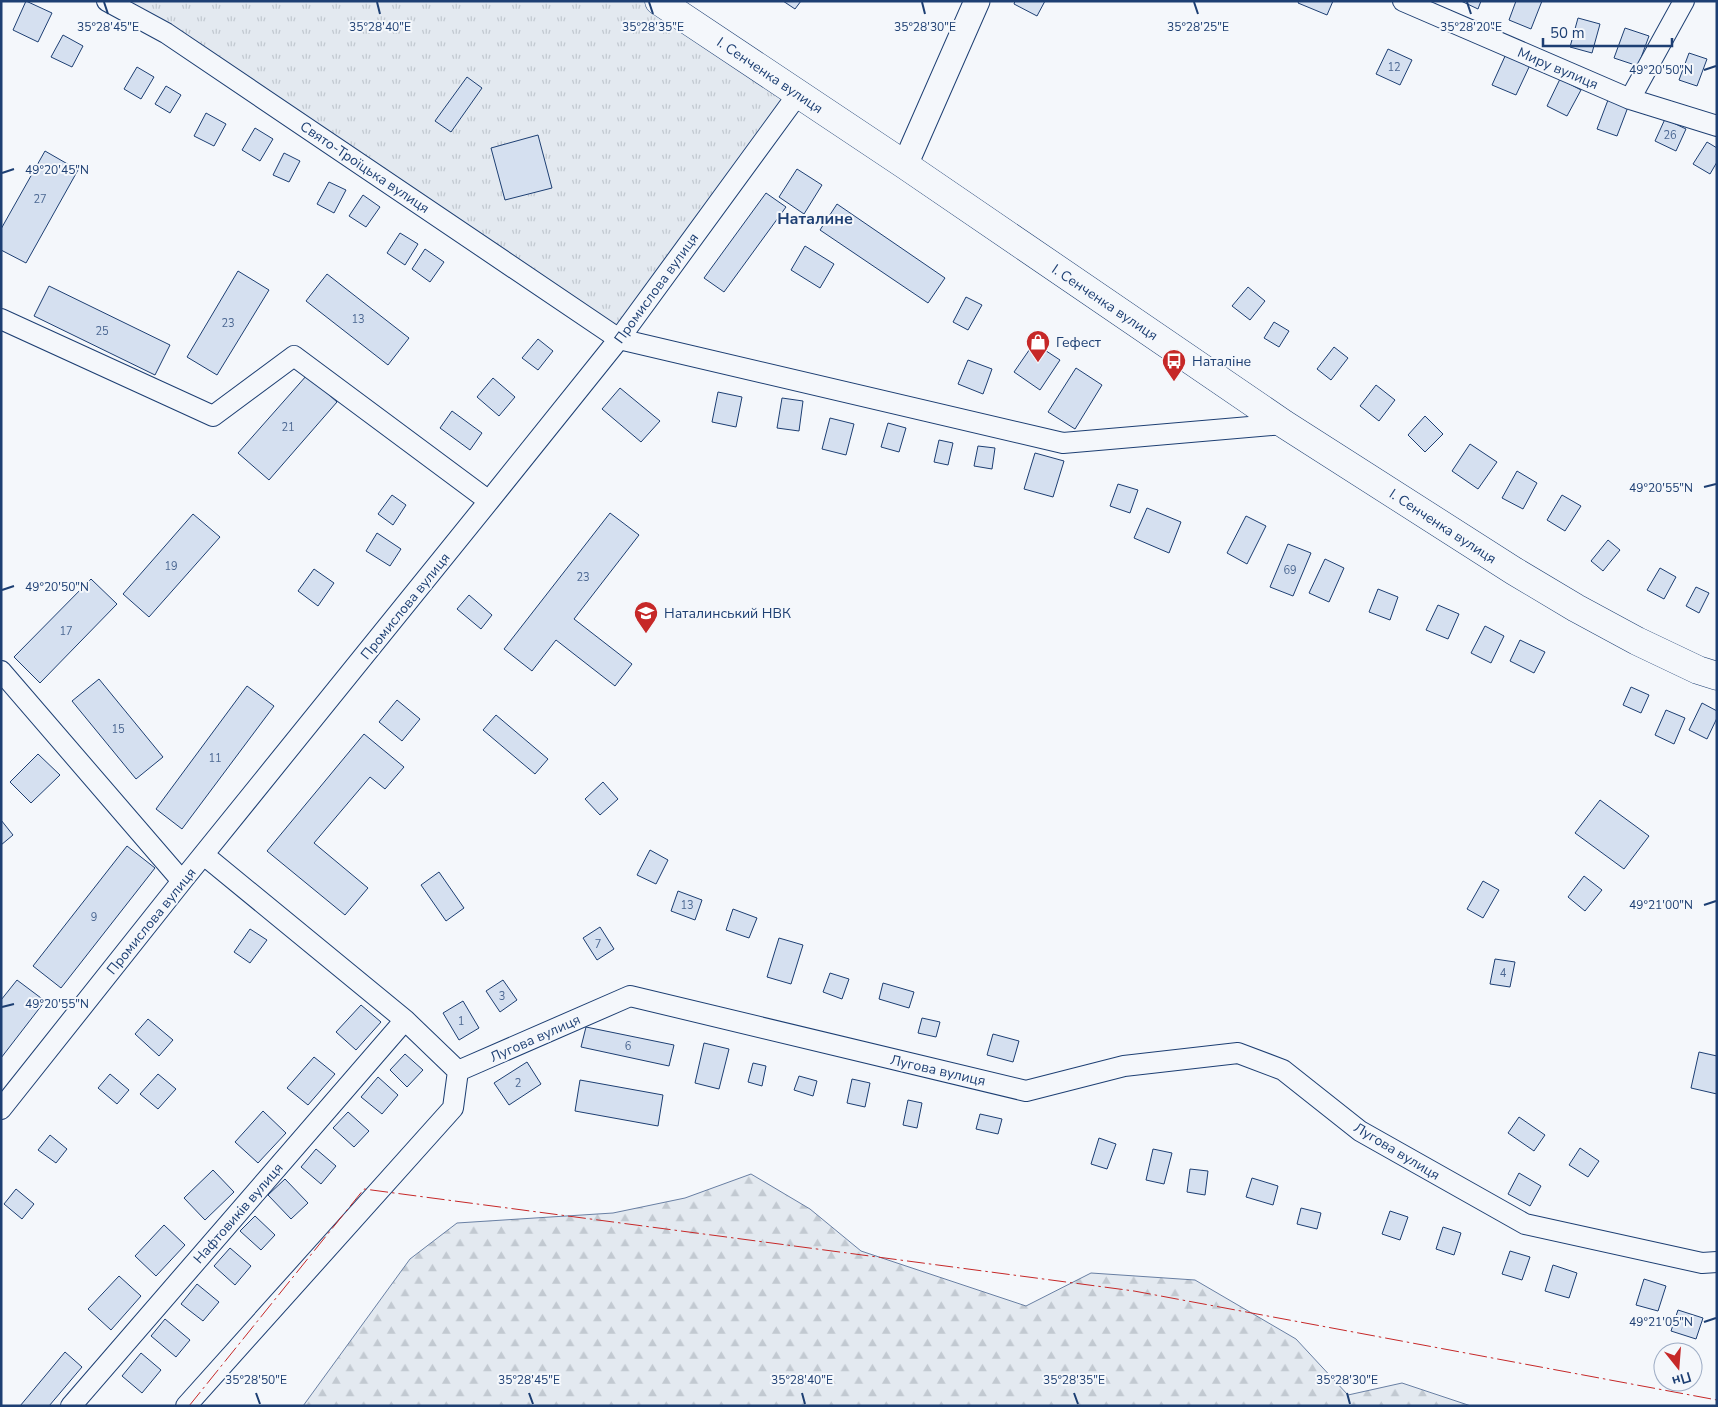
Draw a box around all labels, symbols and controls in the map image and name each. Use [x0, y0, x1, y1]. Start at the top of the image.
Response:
scale bar [1543, 15, 1672, 47]
text: 35°28'45"E [77, 19, 139, 35]
text: 35°28'40"E [349, 19, 411, 35]
text: 35°28'35"E [622, 19, 684, 35]
text: 35°28'30"E [894, 19, 956, 35]
text: 35°28'25"E [1167, 19, 1229, 35]
text: 35°28'20"E [1440, 19, 1502, 35]
text: 50 m [1550, 23, 1585, 43]
street label: І. Сенченка вулиця [713, 33, 827, 118]
street label: Миру вулиця [1515, 43, 1601, 94]
house number: 12 [1387, 60, 1401, 75]
text: 49°20'50"N [1629, 62, 1693, 78]
street label: Свято-Троїцька вулиця [296, 117, 433, 218]
house number: 26 [1663, 128, 1677, 143]
text: 49°20'45"N [25, 162, 89, 178]
house number: 27 [33, 192, 47, 207]
district label: Наталине [777, 208, 853, 230]
street label: Промислова вулиця [610, 229, 703, 347]
street label: І. Сенченка вулиця [1048, 260, 1162, 345]
house number: 13 [351, 312, 365, 327]
house number: 23 [221, 316, 235, 331]
house number: 25 [95, 324, 109, 339]
shop icon: Гефест [1025, 329, 1051, 363]
place label: Гефест [1056, 333, 1102, 352]
bus stop icon: Наталіне [1161, 348, 1187, 382]
place label: Наталіне [1192, 352, 1251, 371]
house number: 21 [281, 420, 295, 435]
text: 49°20'55"N [1629, 480, 1693, 496]
street label: І. Сенченка вулиця [1385, 485, 1500, 568]
street label: Промислова вулиця [356, 549, 454, 664]
house number: 19 [164, 559, 178, 574]
house number: 69 [1283, 563, 1297, 578]
house number: 23 [576, 570, 590, 585]
text: 49°20'50"N [25, 579, 89, 595]
school or university icon: Наталинський НВК [633, 600, 659, 634]
place label: Наталинський НВК [664, 604, 791, 623]
house number: 17 [59, 624, 73, 639]
house number: 15 [111, 722, 125, 737]
house number: 11 [208, 751, 222, 766]
street label: Промислова вулиця [102, 864, 200, 979]
text: 49°21'00"N [1629, 897, 1693, 913]
house number: 13 [680, 898, 694, 913]
house number: 9 [91, 910, 97, 925]
house number: 7 [595, 937, 601, 952]
house number: 4 [1500, 966, 1507, 981]
house number: 3 [499, 989, 505, 1004]
text: 49°20'55"N [25, 996, 89, 1012]
street label: Лугова вулиця [487, 1010, 583, 1067]
house number: 1 [458, 1014, 464, 1029]
house number: 6 [625, 1039, 632, 1054]
street label: Лугова вулиця [888, 1050, 987, 1091]
house number: 2 [515, 1076, 521, 1091]
street label: Лугова вулиця [1350, 1118, 1443, 1185]
street label: Нафтовиків вулиця [189, 1159, 288, 1268]
text: 49°21'05"N [1629, 1314, 1693, 1330]
north arrow [1653, 1342, 1703, 1392]
text: Пн [1670, 1367, 1694, 1391]
text: 35°28'50"E [225, 1372, 287, 1388]
text: 35°28'45"E [498, 1372, 560, 1388]
text: 35°28'40"E [771, 1372, 833, 1388]
text: 35°28'35"E [1043, 1372, 1105, 1388]
text: 35°28'30"E [1316, 1372, 1378, 1388]

